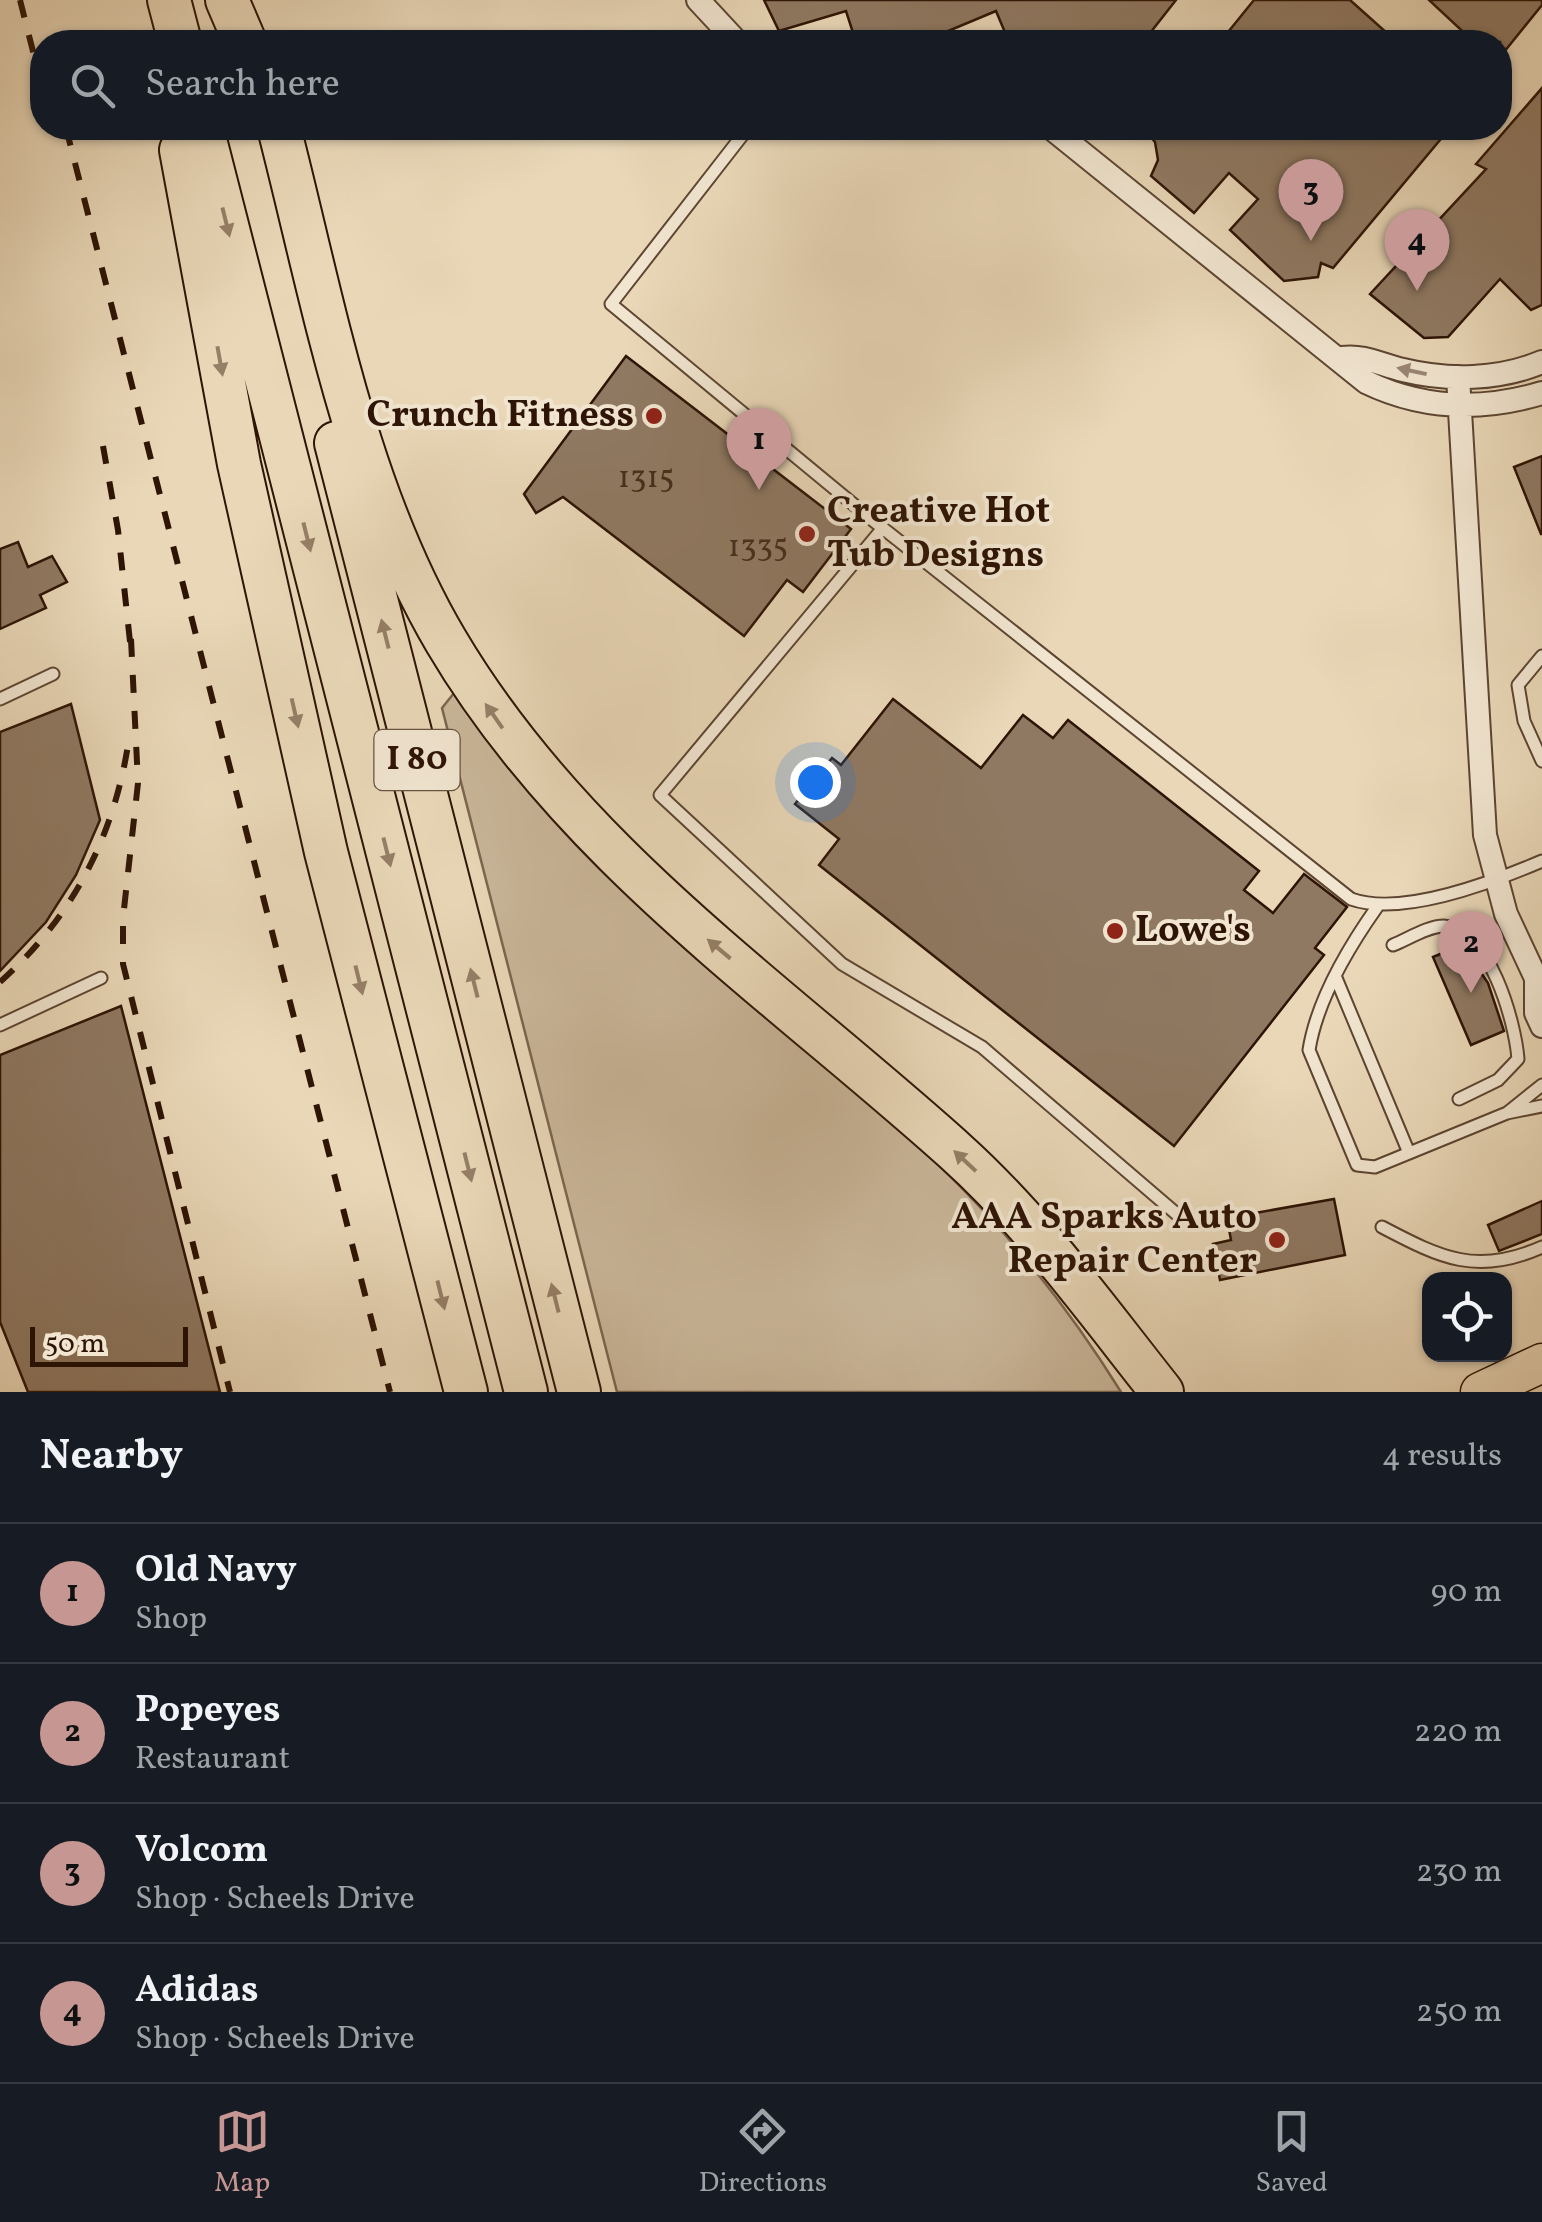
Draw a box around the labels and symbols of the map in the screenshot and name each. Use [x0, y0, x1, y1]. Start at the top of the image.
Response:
pin: 3 [1278, 158, 1344, 241]
one-way arrow [219, 207, 235, 238]
pin: 4 [1384, 208, 1450, 291]
one-way arrow [213, 346, 228, 377]
one-way arrow [1396, 363, 1427, 379]
place label: Crunch Fitness [366, 390, 634, 443]
marker: Crunch Fitness [643, 405, 665, 427]
pin: 1 [726, 408, 792, 490]
house number: 1315 [618, 457, 674, 501]
place label: Creative Hot Tub Designs [827, 486, 1050, 583]
one-way arrow [300, 522, 316, 553]
marker: Creative Hot Tub Designs [796, 523, 818, 545]
house number: 1335 [728, 526, 788, 570]
one-way arrow [376, 618, 392, 649]
one-way arrow [288, 698, 303, 729]
one-way arrow [485, 702, 504, 729]
road number: I 80 [374, 730, 460, 790]
your location [790, 757, 841, 808]
one-way arrow [380, 837, 396, 868]
place label: Lowe's [1135, 905, 1251, 958]
pin: 2 [1438, 910, 1504, 993]
marker: Lowe's [1104, 920, 1126, 942]
one-way arrow [707, 938, 732, 960]
one-way arrow [352, 965, 368, 996]
one-way arrow [466, 967, 481, 998]
one-way arrow [953, 1150, 977, 1173]
one-way arrow [461, 1151, 476, 1182]
place label: AAA Sparks Auto Repair Center [951, 1192, 1257, 1289]
marker: AAA Sparks Auto Repair Center [1266, 1229, 1288, 1251]
one-way arrow [433, 1280, 449, 1311]
one-way arrow [546, 1282, 562, 1313]
scale bar [30, 1322, 188, 1366]

